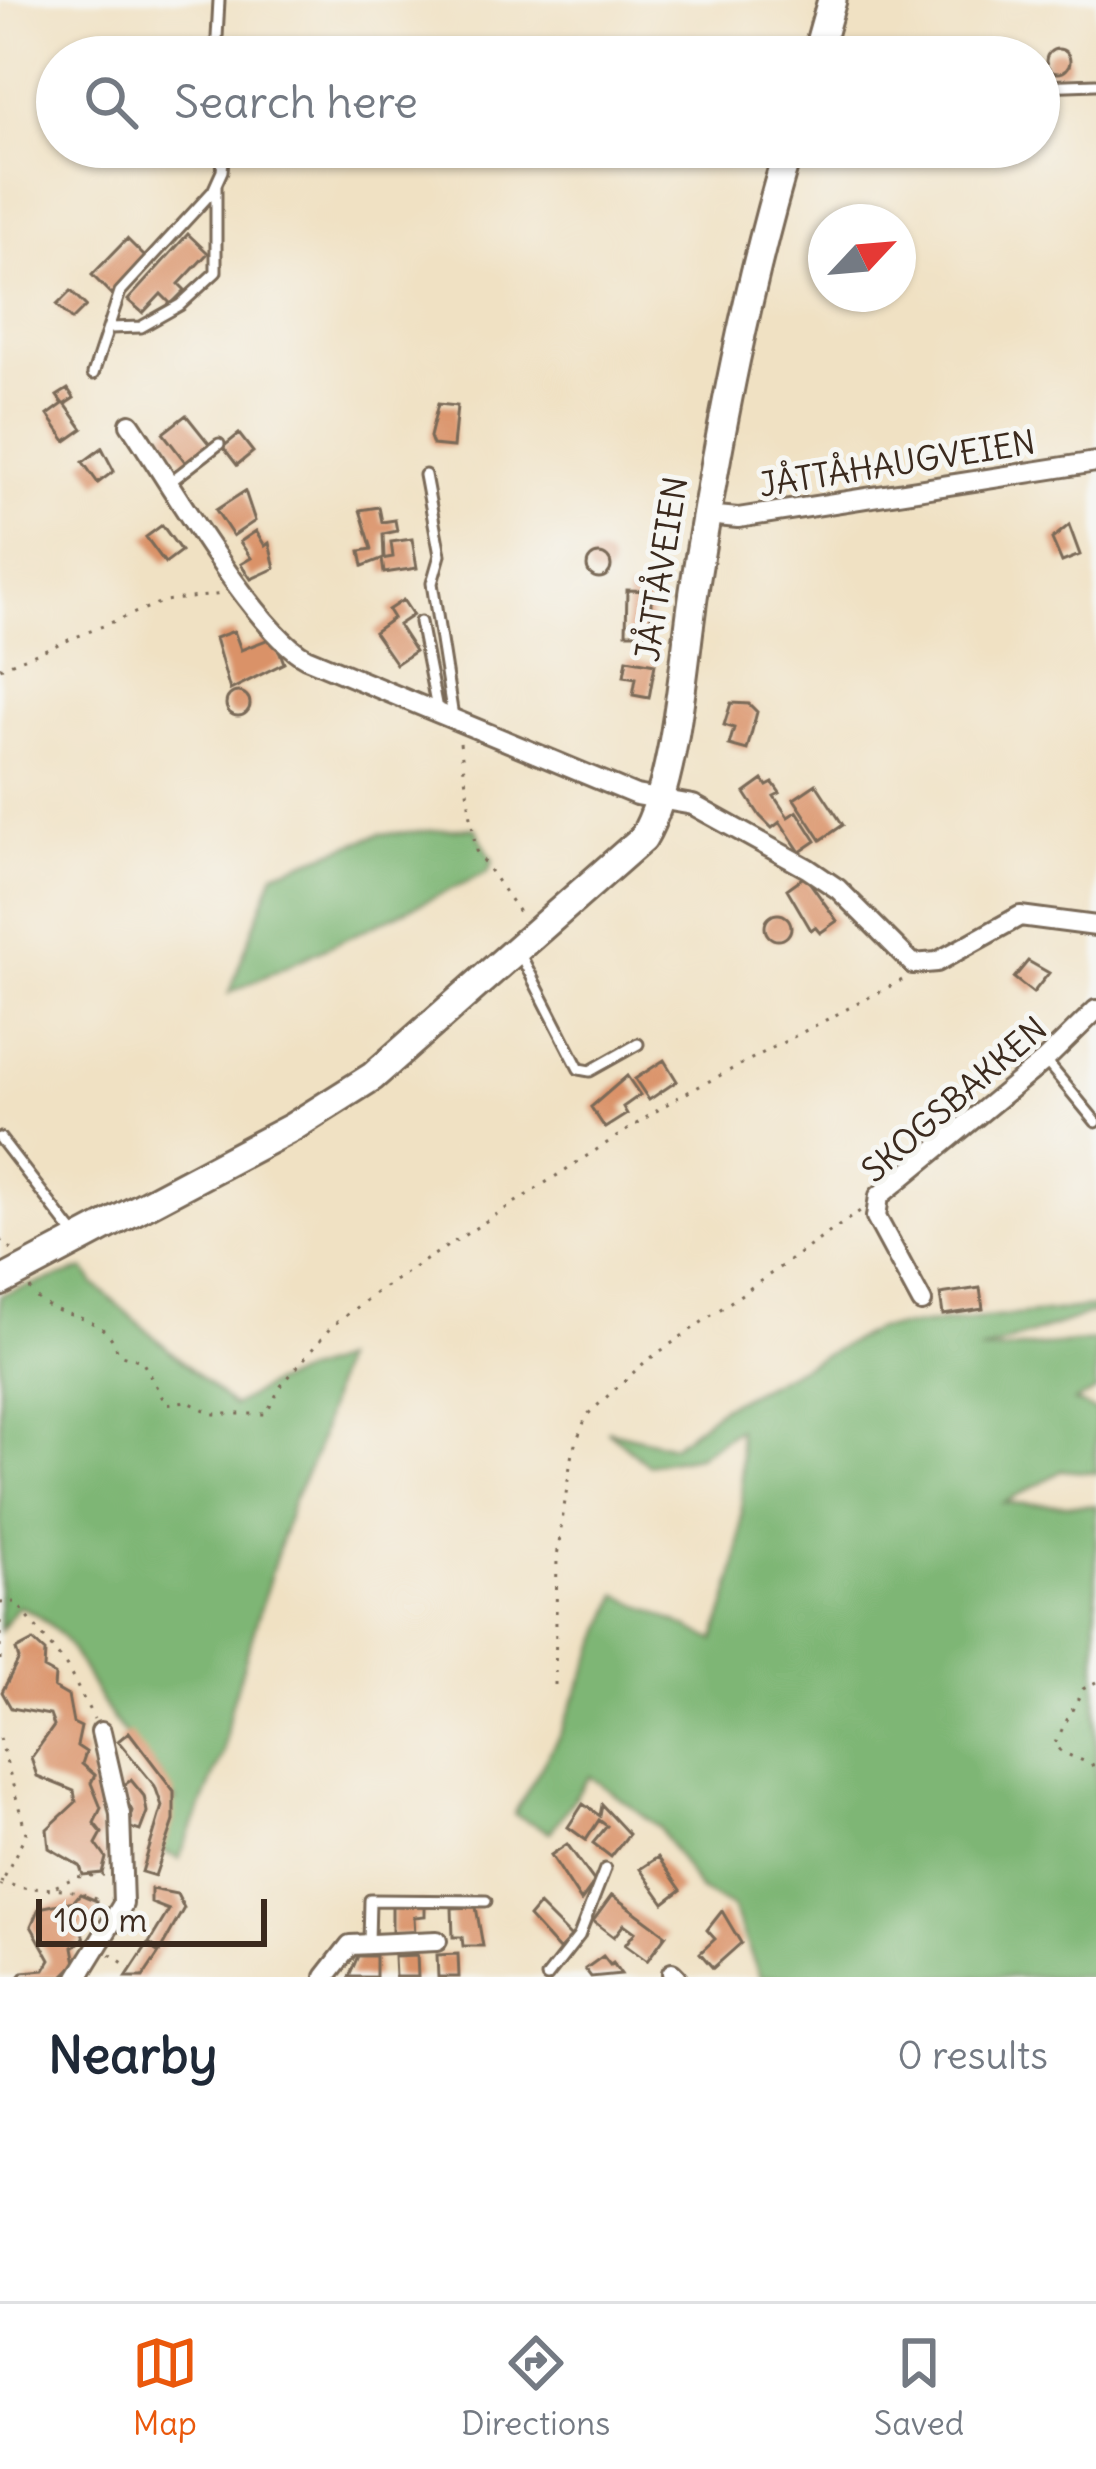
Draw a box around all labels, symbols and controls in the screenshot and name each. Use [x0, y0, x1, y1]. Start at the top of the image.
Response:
search box [36, 36, 1060, 168]
icon: search [78, 69, 144, 135]
text: Search here [174, 74, 418, 130]
north arrow [808, 204, 916, 312]
street label: JÅTTÅHAUGVEIEN [756, 420, 1038, 506]
street label: JÅTTÅVEIEN [626, 474, 696, 664]
street label: SKOGSBAKKEN [853, 1007, 1055, 1191]
scale bar [36, 1893, 267, 1946]
text: 100 m [54, 1899, 147, 1941]
text: Nearby [48, 2023, 217, 2087]
text: 0 results [897, 2031, 1048, 2080]
tab: Map [132, 2330, 198, 2444]
tab: Directions [461, 2330, 610, 2444]
tab: Saved [874, 2330, 964, 2444]

